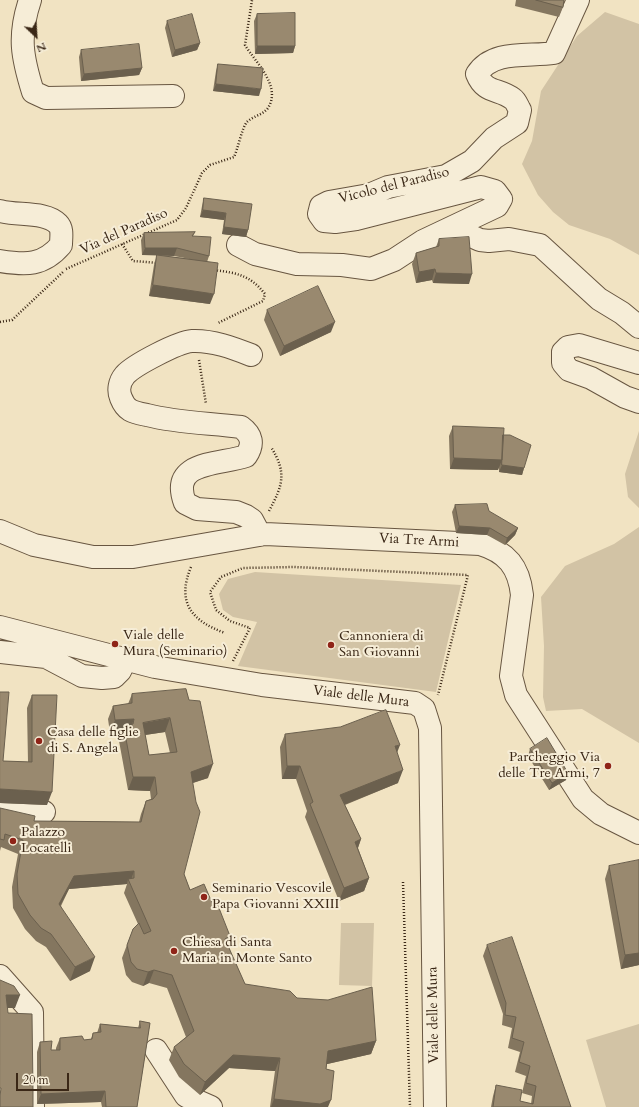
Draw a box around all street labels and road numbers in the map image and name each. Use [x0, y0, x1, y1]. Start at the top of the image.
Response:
street label: Vicolo del Paradiso [337, 164, 451, 208]
street label: Via del Paradiso [78, 205, 170, 259]
street label: Via Tre Armi [378, 531, 460, 551]
street label: Viale delle Mura [312, 683, 410, 711]
street label: Viale delle Mura [425, 966, 443, 1064]

